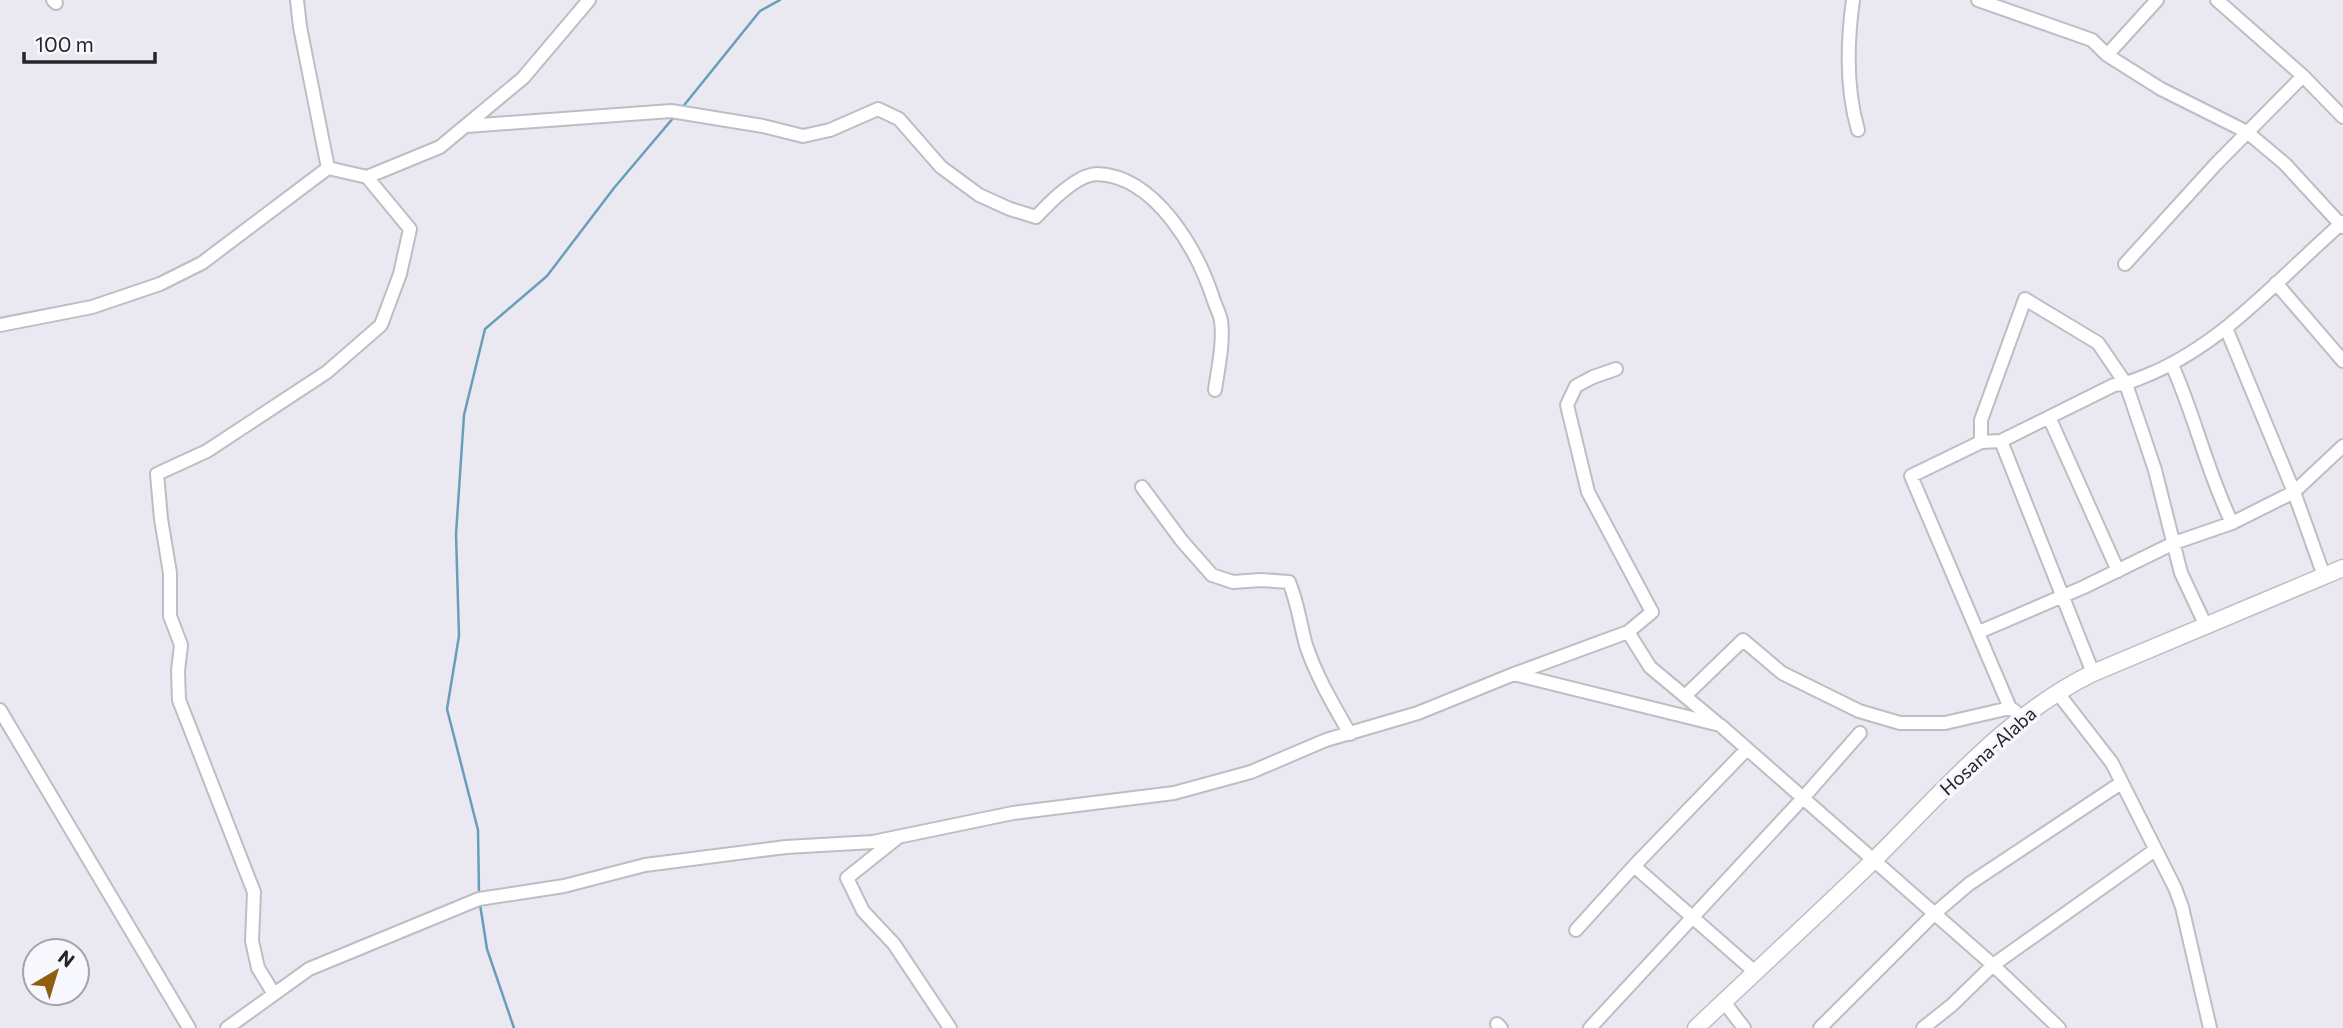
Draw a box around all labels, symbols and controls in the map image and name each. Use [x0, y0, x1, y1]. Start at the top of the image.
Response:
scale bar [24, 21, 156, 65]
text: 100 m [35, 31, 94, 56]
street label: Hosana-Alaba [1935, 701, 2041, 800]
north arrow [21, 937, 91, 1007]
text: N [54, 945, 79, 972]

